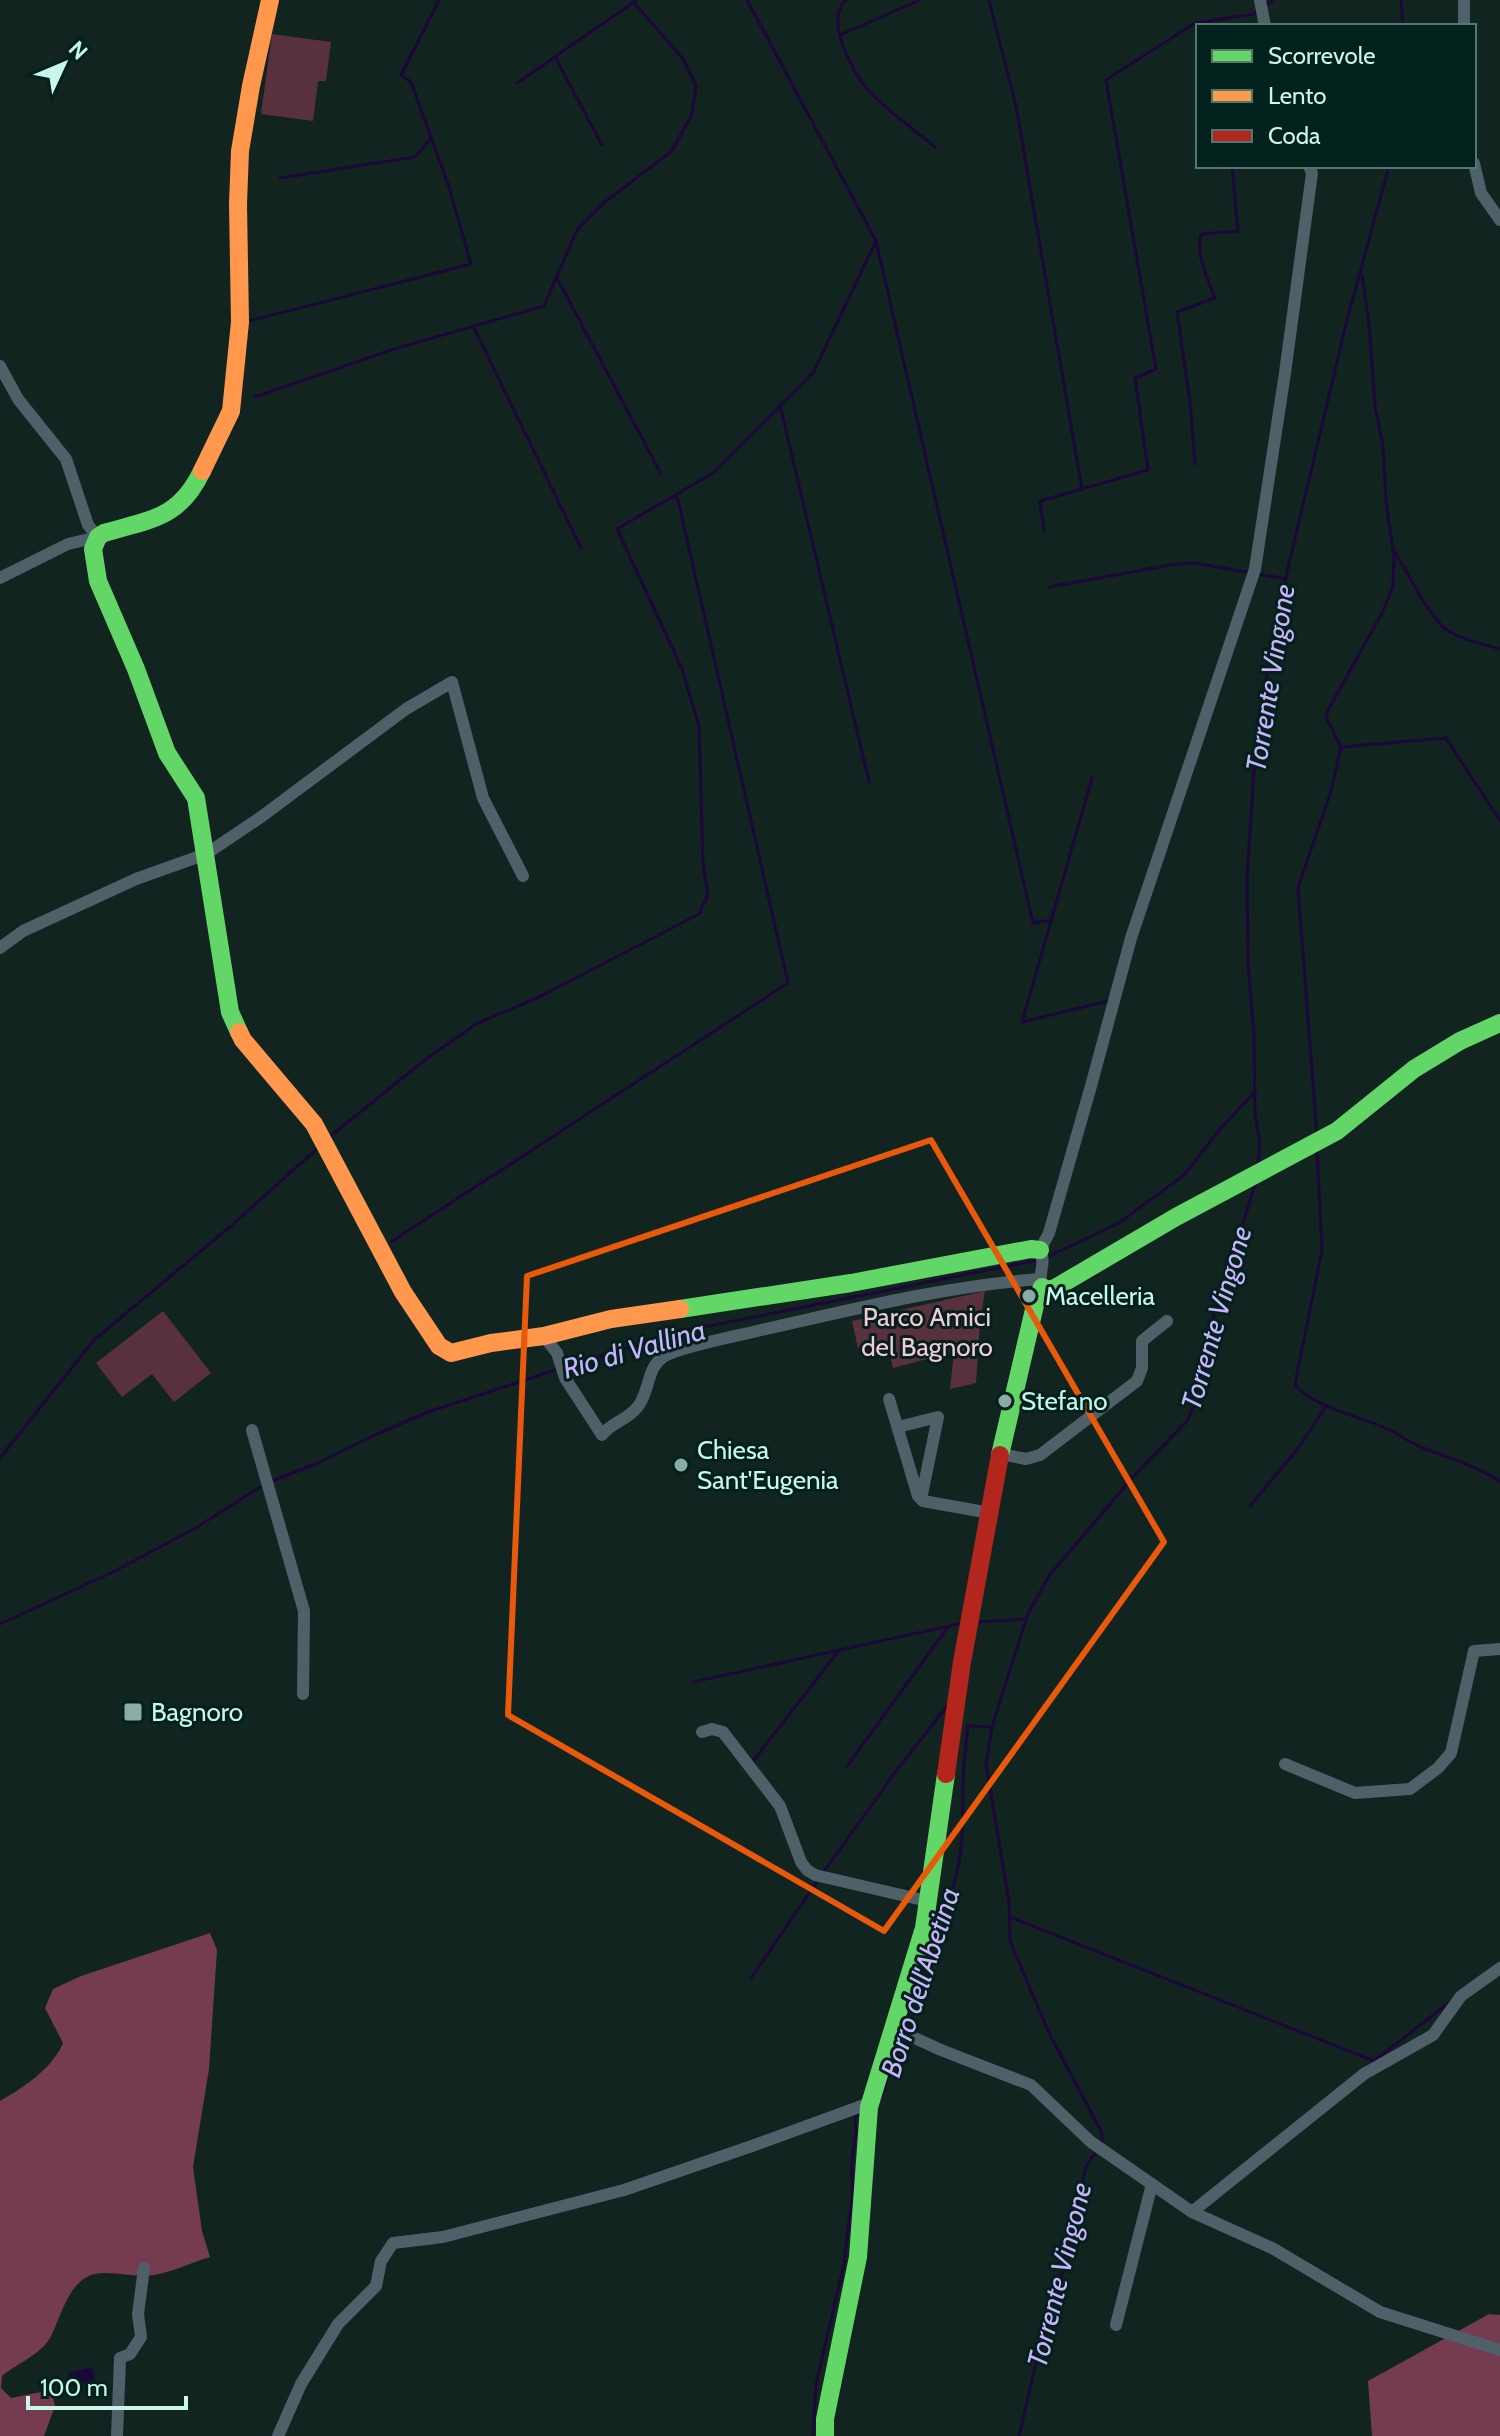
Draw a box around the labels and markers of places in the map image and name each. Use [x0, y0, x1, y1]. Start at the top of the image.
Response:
place label: Macelleria [1045, 1280, 1156, 1312]
marker: Macelleria [1020, 1287, 1038, 1305]
place label: Stefano [1021, 1385, 1108, 1417]
marker: Stefano [996, 1392, 1014, 1410]
place label: Chiesa Sant'Eugenia [697, 1434, 839, 1496]
marker: Chiesa Sant'Eugenia [672, 1456, 690, 1474]
place label: Bagnoro [151, 1696, 243, 1728]
marker: Bagnoro [122, 1701, 144, 1723]

